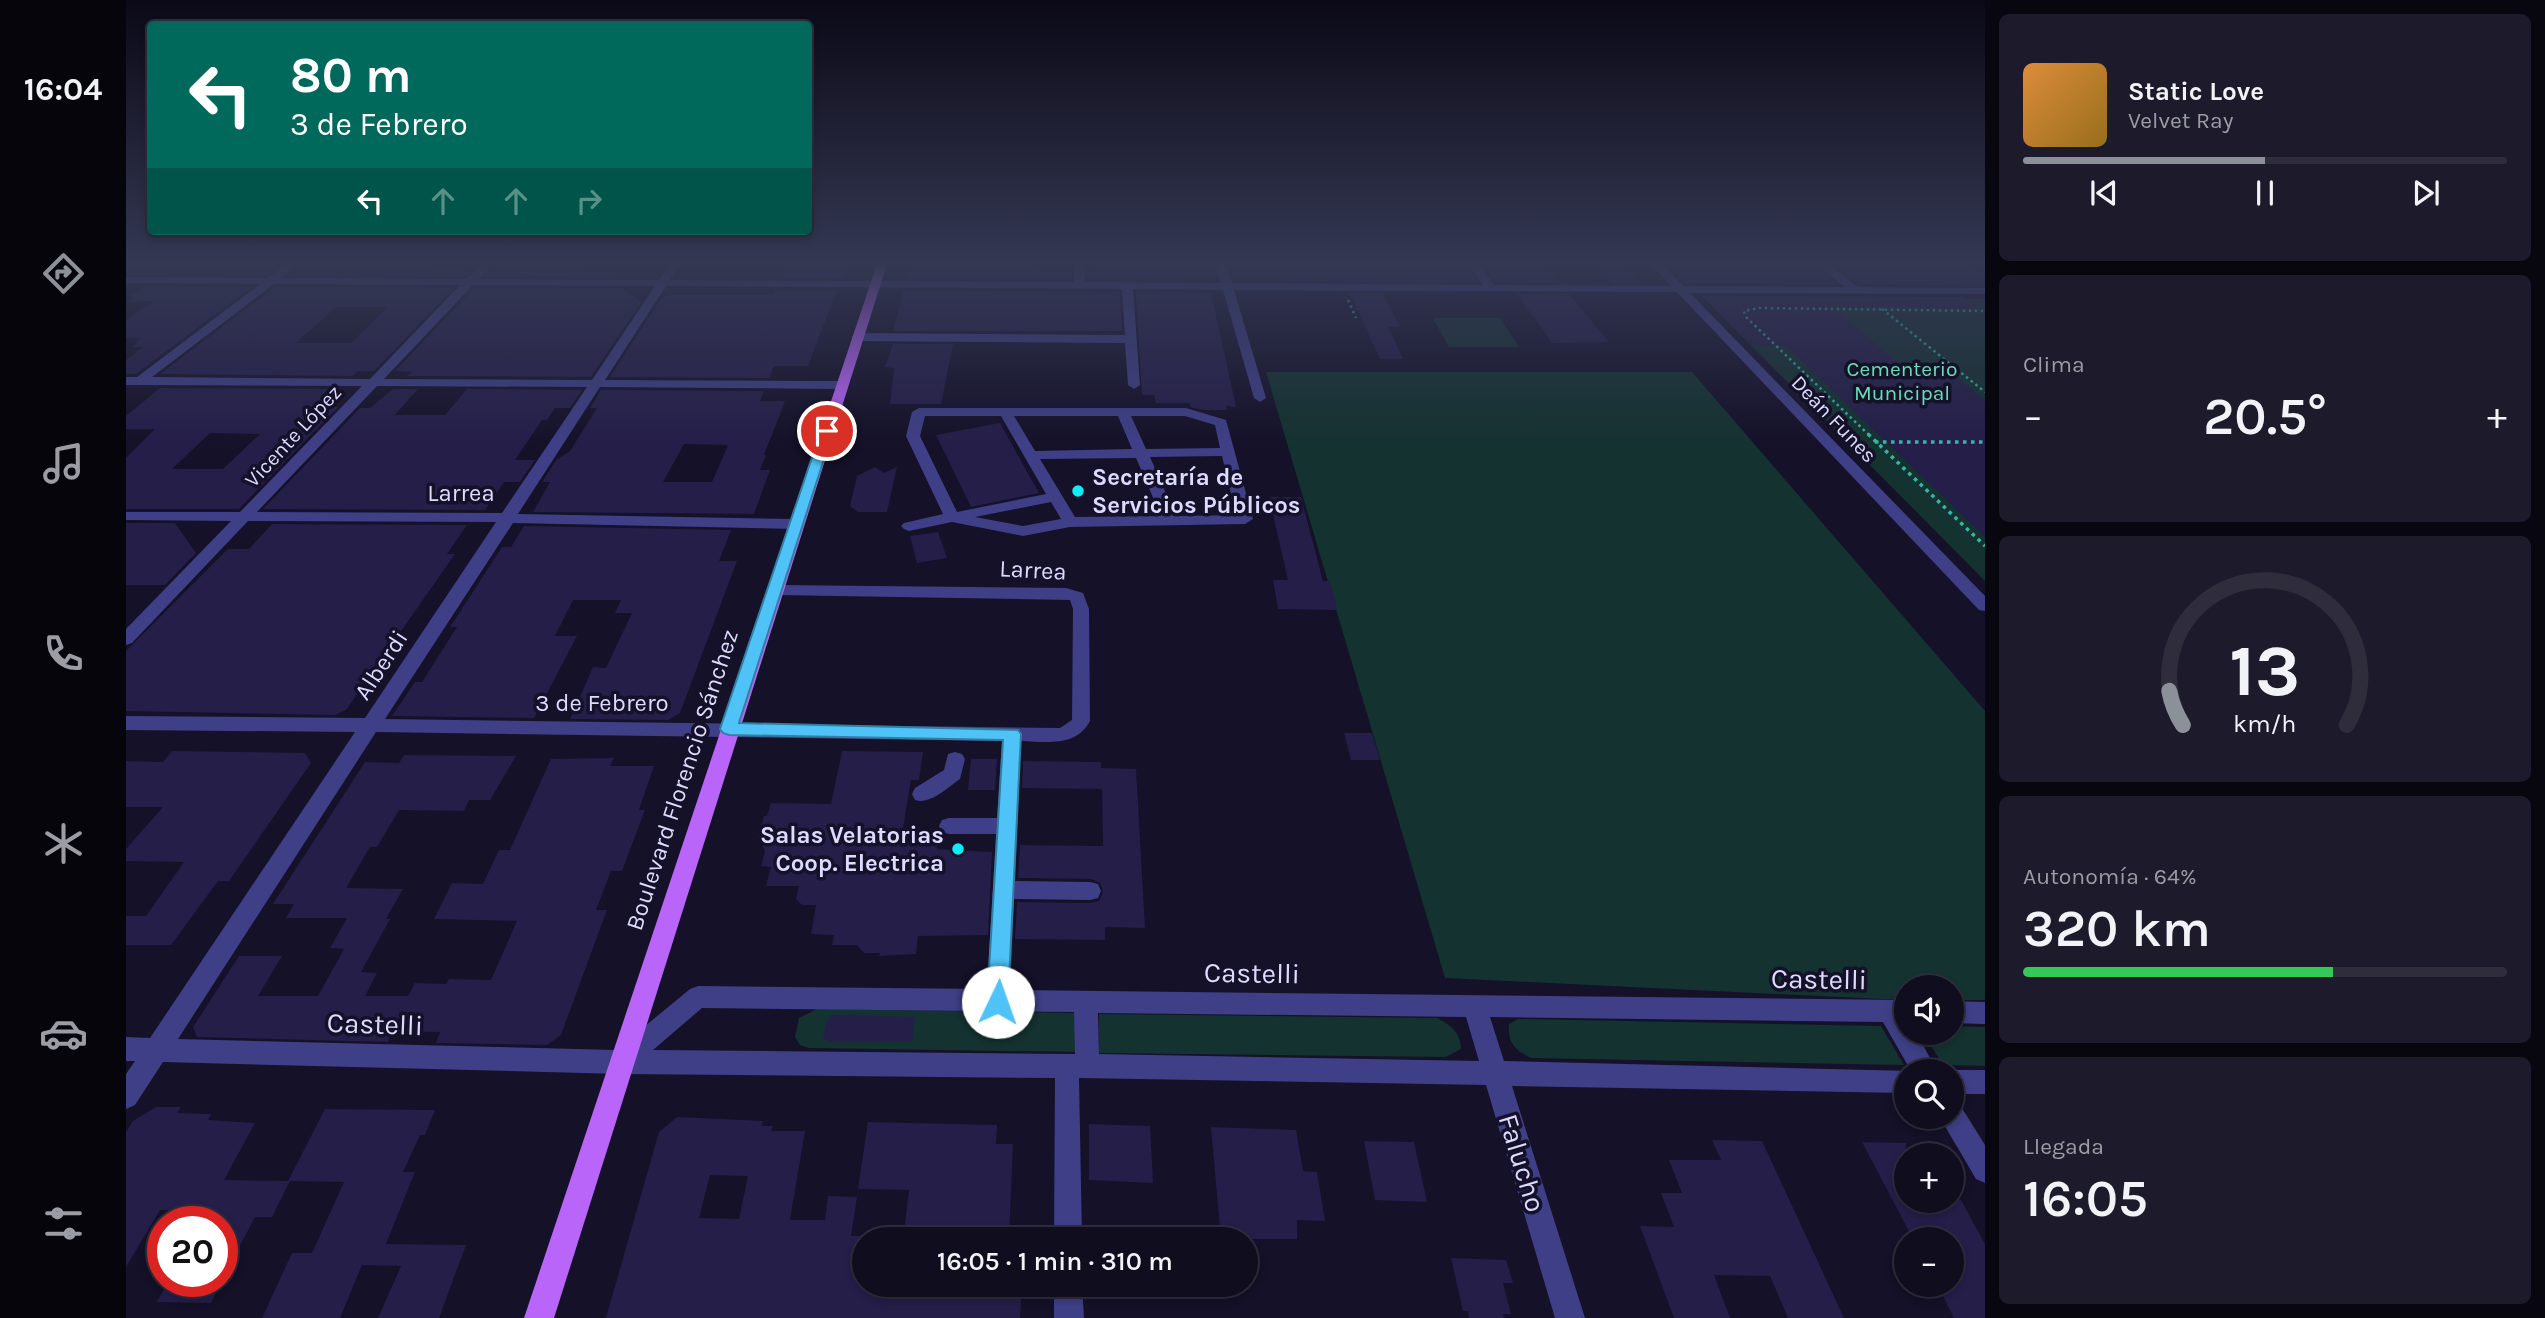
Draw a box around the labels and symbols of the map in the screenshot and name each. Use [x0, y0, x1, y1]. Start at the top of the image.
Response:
park label: Cementerio Municipal [1847, 357, 1957, 405]
street label: Deán Funes [1787, 371, 1881, 467]
street label: Vicente López [240, 380, 346, 492]
pin [797, 401, 857, 461]
place label: Secretaría de Servicios Públicos [1092, 463, 1301, 519]
street label: Larrea [427, 479, 495, 507]
marker: Secretaría de Servicios Públicos [1070, 483, 1086, 499]
street label: Larrea [999, 554, 1067, 586]
street label: Alberdi [348, 625, 414, 705]
street label: Boulevard Florencio Sánchez [620, 626, 744, 934]
street label: 3 de Febrero [535, 689, 669, 717]
place label: Salas Velatorias Coop. Electrica [760, 821, 944, 877]
marker: Salas Velatorias Coop. Electrica [950, 841, 966, 857]
street label: Castelli [1204, 956, 1300, 990]
street label: Castelli [1771, 962, 1867, 996]
position arrow [961, 965, 1035, 1039]
street label: Castelli [326, 1006, 424, 1042]
street label: Falucho [1491, 1110, 1553, 1216]
speed limit sign: 20 [147, 1206, 238, 1297]

